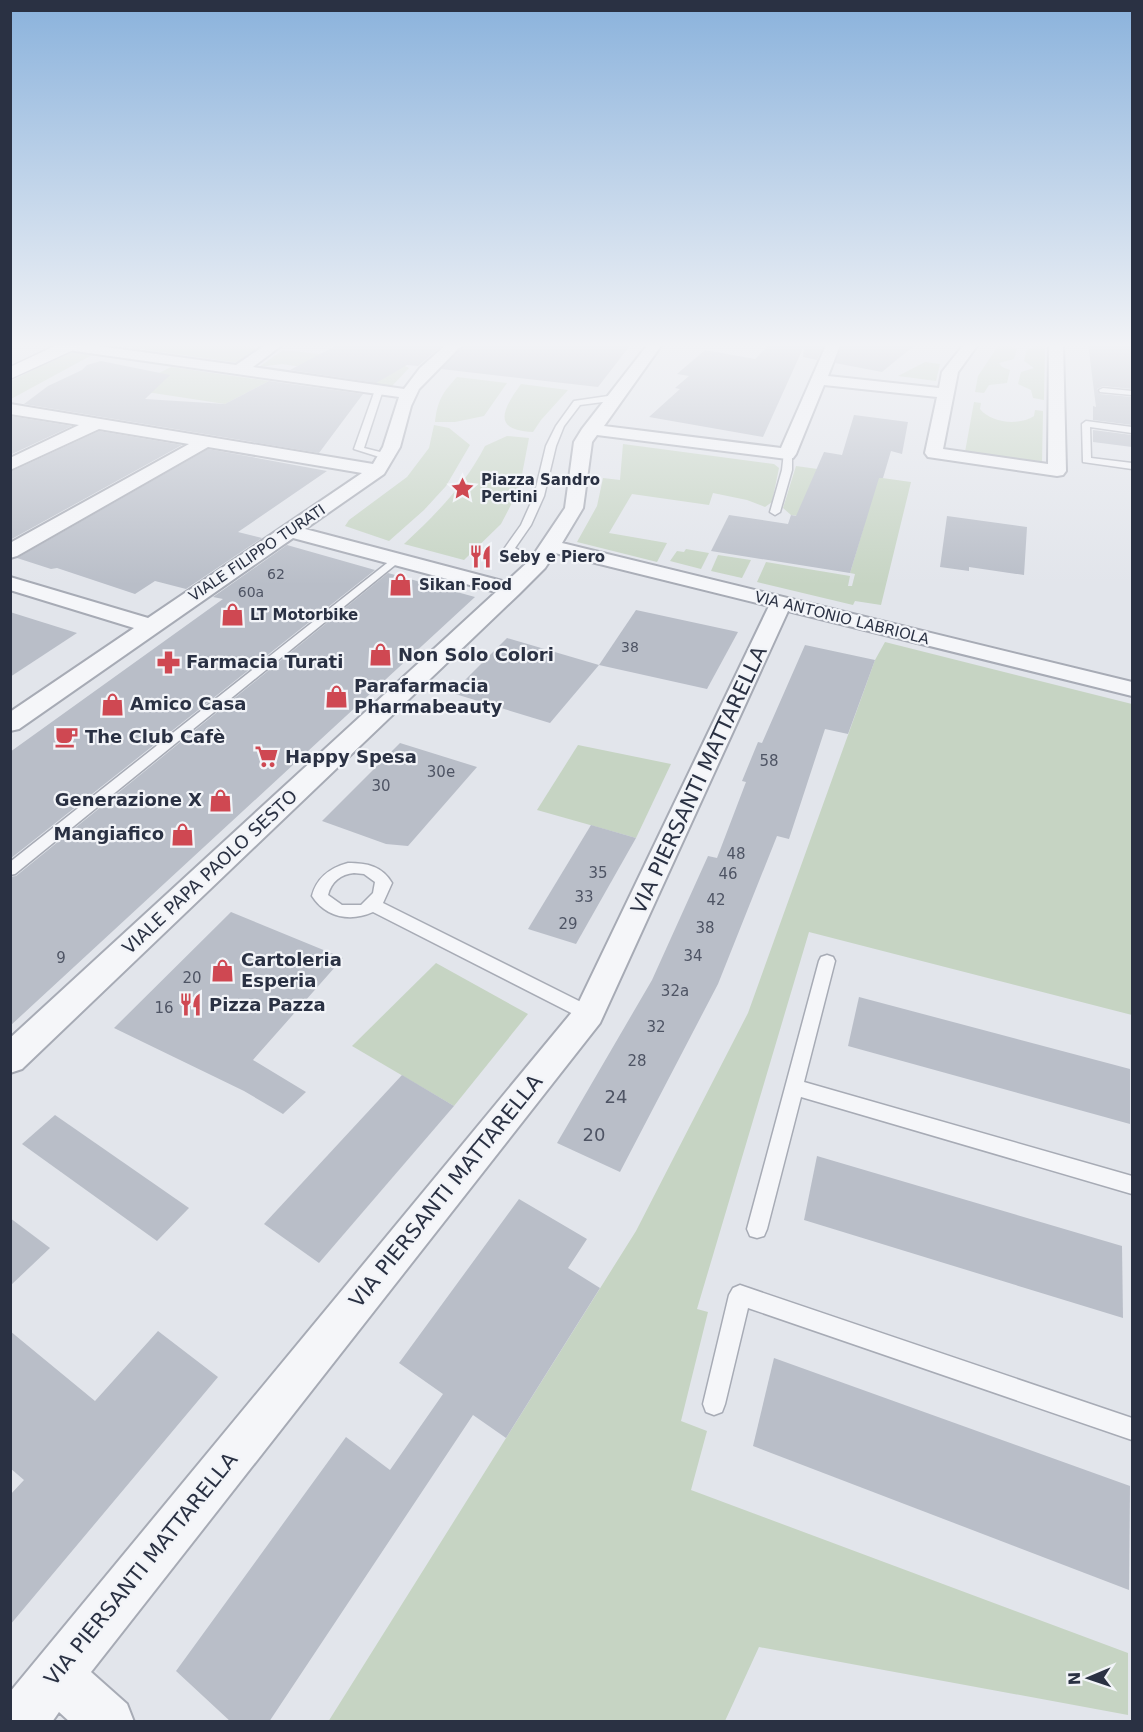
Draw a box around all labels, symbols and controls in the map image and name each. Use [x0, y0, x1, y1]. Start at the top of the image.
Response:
place label: Piazza Sandro Pertini [481, 471, 600, 506]
place icon: Piazza Sandro Pertini [450, 476, 476, 502]
street label: VIALE FILIPPO TURATI [185, 501, 329, 605]
restaurant icon: Seby e Piero [468, 544, 494, 570]
place label: Seby e Piero [499, 548, 605, 566]
house number: 62 [267, 566, 285, 582]
shop icon: Sikan Food [388, 572, 414, 598]
place label: Sikan Food [419, 576, 512, 594]
house number: 60a [238, 584, 264, 600]
street label: VIA ANTONIO LABRIOLA [753, 588, 932, 649]
shop icon: LT Motorbike [219, 602, 245, 628]
place label: LT Motorbike [250, 606, 358, 624]
house number: 38 [621, 639, 639, 655]
shop icon: Non Solo Colori [367, 642, 393, 668]
street label: VIA PIERSANTI MATTARELLA [626, 642, 772, 918]
place label: Non Solo Colori [398, 644, 554, 665]
pharmacy icon: Farmacia Turati [155, 649, 181, 675]
place label: Farmacia Turati [186, 651, 343, 672]
place label: Parafarmacia Pharmabeauty [354, 675, 503, 717]
shop icon: Parafarmacia Pharmabeauty [323, 683, 349, 709]
shop icon: Amico Casa [99, 691, 125, 717]
place label: Amico Casa [130, 693, 246, 714]
cafe icon: The Club Cafè [54, 724, 80, 750]
place label: The Club Cafè [85, 726, 225, 747]
supermarket icon: Happy Spesa [254, 744, 280, 770]
place label: Happy Spesa [285, 746, 417, 767]
house number: 58 [759, 752, 779, 770]
house number: 30e [427, 763, 455, 781]
house number: 30 [371, 777, 391, 795]
street label: VIALE PAPA PAOLO SESTO [118, 785, 301, 958]
shop icon: Generazione X [207, 787, 233, 813]
place label: Generazione X [55, 789, 202, 810]
shop icon: Mangiafico [169, 821, 195, 847]
place label: Mangiafico [54, 823, 164, 844]
house number: 48 [726, 845, 746, 863]
house number: 35 [588, 864, 608, 882]
house number: 46 [718, 865, 738, 883]
house number: 33 [574, 888, 594, 906]
house number: 42 [706, 891, 726, 909]
house number: 29 [558, 915, 578, 933]
house number: 38 [695, 919, 715, 937]
house number: 34 [683, 947, 703, 965]
house number: 9 [56, 949, 66, 967]
place label: Cartoleria Esperia [241, 949, 342, 991]
shop icon: Cartoleria Esperia [210, 957, 236, 983]
house number: 20 [182, 969, 202, 987]
house number: 32a [661, 982, 689, 1000]
restaurant icon: Pizza Pazza [178, 992, 204, 1018]
place label: Pizza Pazza [209, 994, 326, 1015]
house number: 16 [154, 999, 174, 1017]
house number: 32 [646, 1018, 666, 1036]
house number: 28 [627, 1052, 647, 1070]
street label: VIA PIERSANTI MATTARELLA [345, 1069, 548, 1312]
house number: 24 [605, 1086, 627, 1107]
house number: 20 [583, 1124, 605, 1145]
street label: VIA PIERSANTI MATTARELLA [40, 1447, 243, 1690]
north arrow [1059, 1648, 1119, 1708]
text: N [1065, 1671, 1084, 1686]

